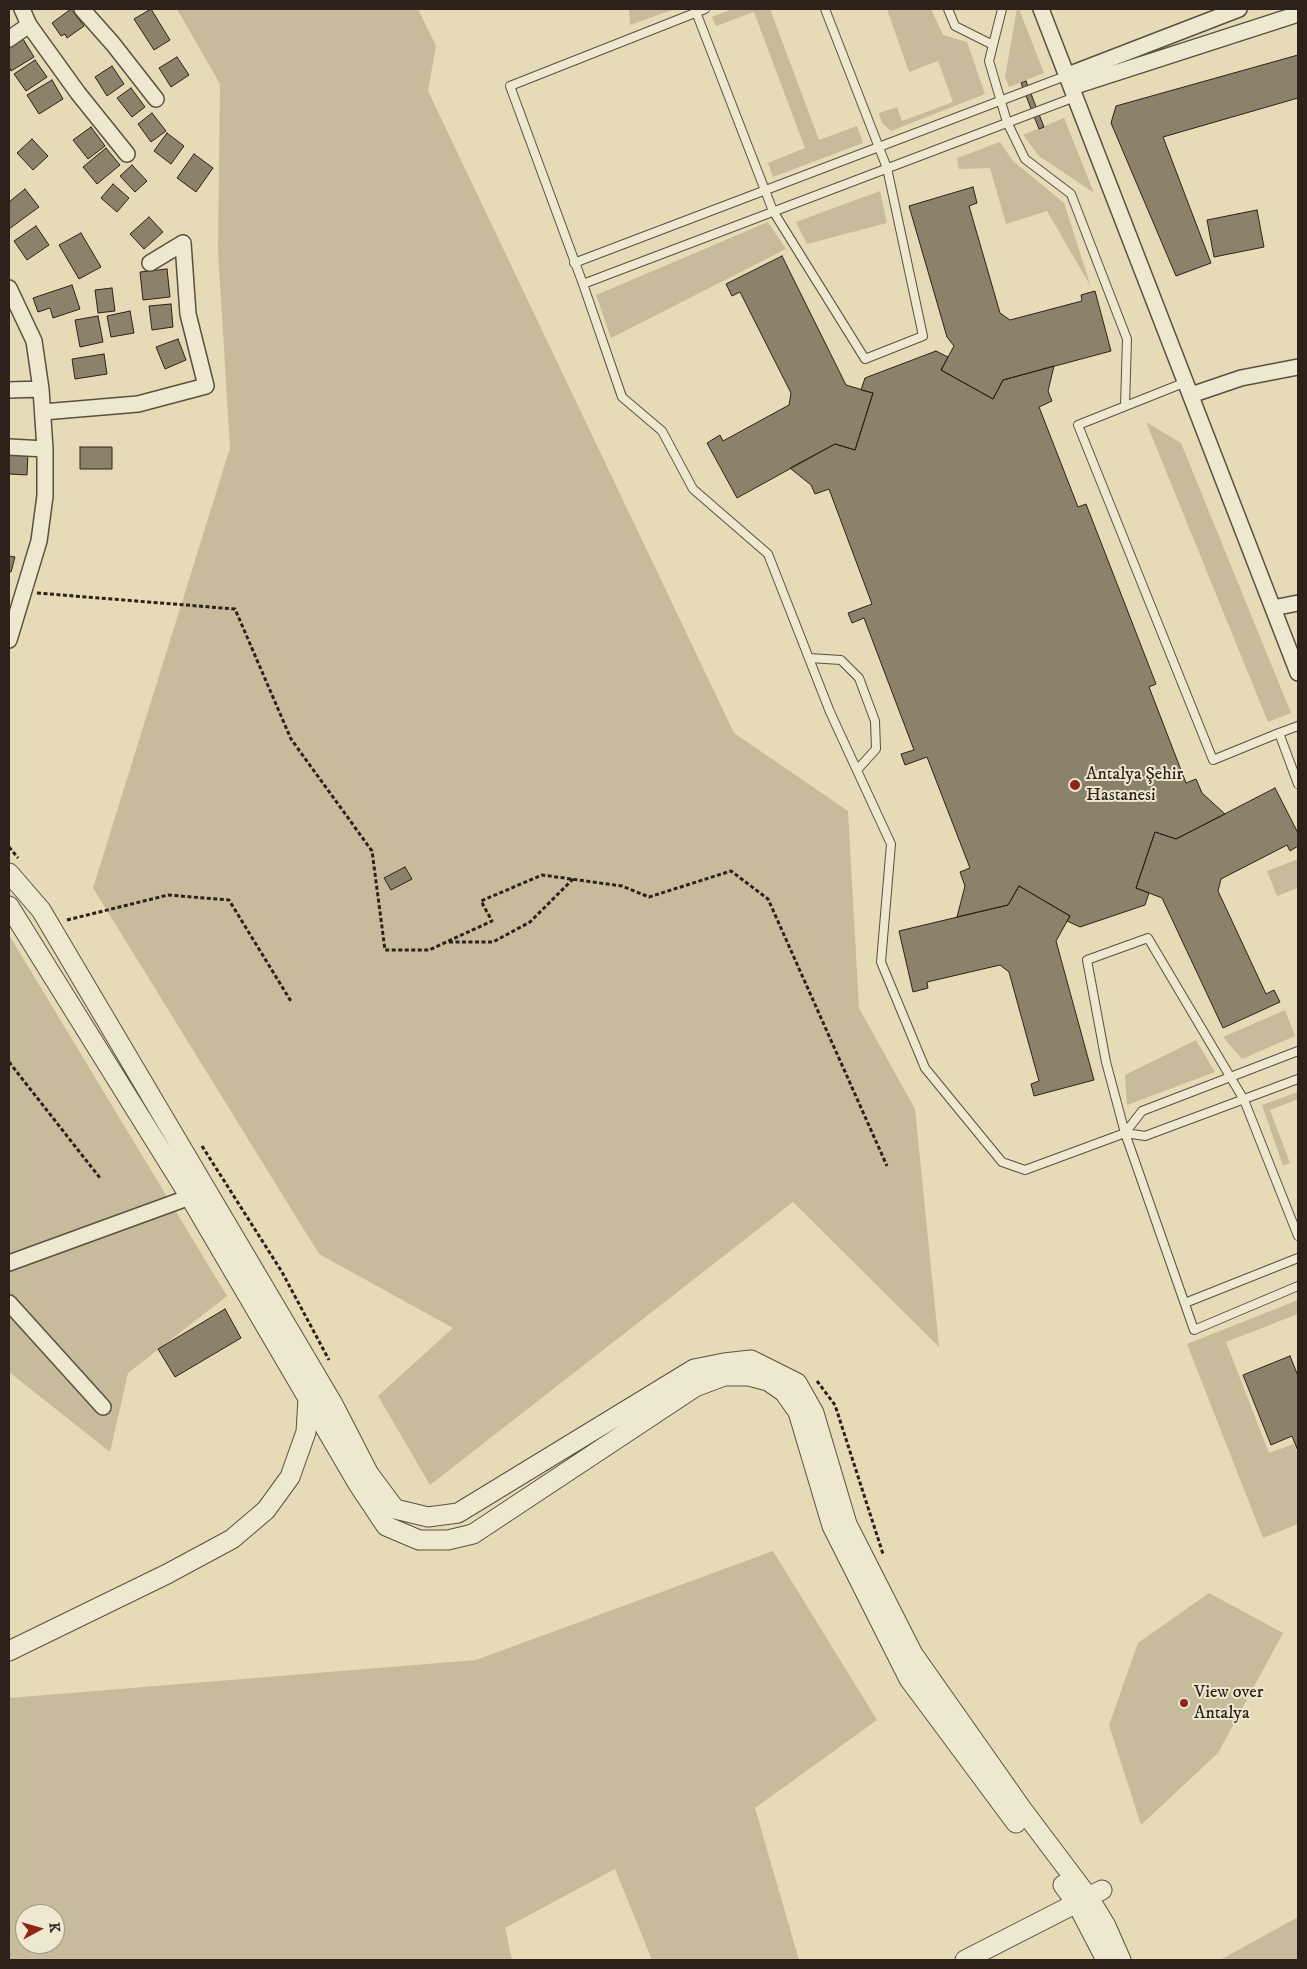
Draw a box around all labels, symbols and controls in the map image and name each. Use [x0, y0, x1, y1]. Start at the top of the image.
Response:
place label: Antalya Şehir Hastanesi [1086, 764, 1183, 806]
marker: Antalya Şehir Hastanesi [1068, 778, 1082, 792]
place label: View over Antalya [1194, 1682, 1263, 1725]
marker: View over Antalya [1178, 1697, 1190, 1709]
north arrow [15, 1904, 65, 1954]
text: K [44, 1922, 63, 1933]

